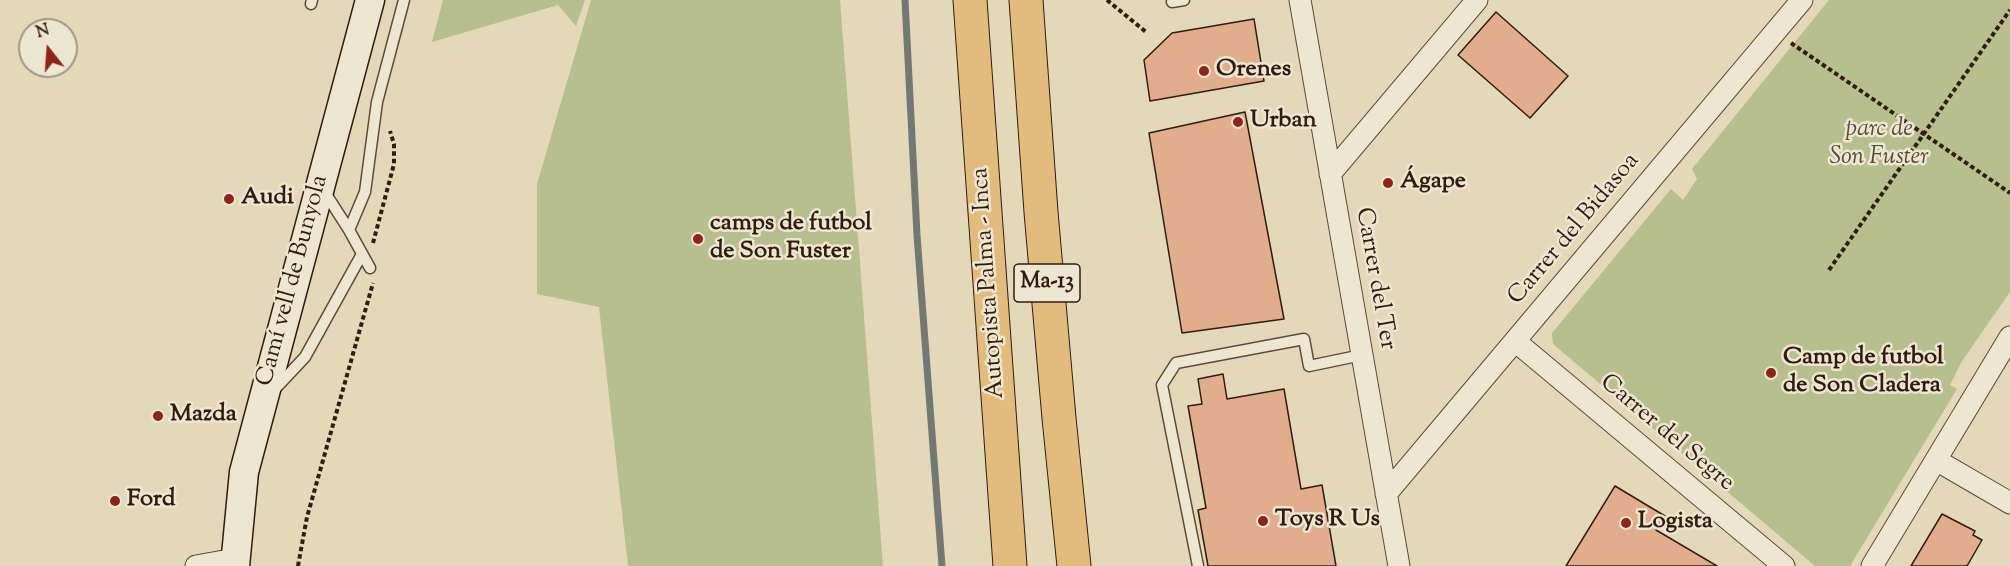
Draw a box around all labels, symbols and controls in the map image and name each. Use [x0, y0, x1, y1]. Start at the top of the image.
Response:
north arrow [18, 18, 78, 78]
text: N [34, 19, 53, 45]
place label: Orenes [1216, 57, 1291, 85]
marker: Orenes [1197, 64, 1211, 78]
place label: Urban [1250, 108, 1317, 136]
marker: Urban [1231, 115, 1245, 129]
park label: parc de Son Fuster [1829, 117, 1929, 173]
street label: Carrer del Bidasoa [1503, 148, 1647, 312]
street label: Autopista Palma - Inca [968, 167, 1012, 399]
place label: Ágape [1400, 169, 1466, 197]
street label: Camí vell de Bunyola [252, 172, 336, 390]
marker: Ágape [1381, 176, 1395, 190]
place label: Audi [241, 185, 294, 213]
marker: Audi [222, 192, 236, 206]
street label: Carrer del Ter [1347, 206, 1401, 352]
place label: camps de futbol de Son Fuster [710, 211, 872, 267]
marker: camps de futbol de Son Fuster [691, 232, 705, 246]
road number: Ma-13 [1014, 264, 1080, 302]
place label: Camp de futbol de Son Cladera [1783, 345, 1944, 401]
marker: Camp de futbol de Son Cladera [1764, 366, 1778, 380]
street label: Carrer del Segre [1593, 369, 1739, 499]
place label: Mazda [170, 402, 237, 430]
marker: Mazda [151, 409, 165, 423]
place label: Ford [127, 487, 176, 515]
marker: Ford [108, 494, 122, 508]
place label: Toys R Us [1275, 507, 1380, 535]
place label: Logista [1638, 509, 1713, 537]
marker: Toys R Us [1256, 514, 1270, 528]
marker: Logista [1619, 516, 1633, 530]

